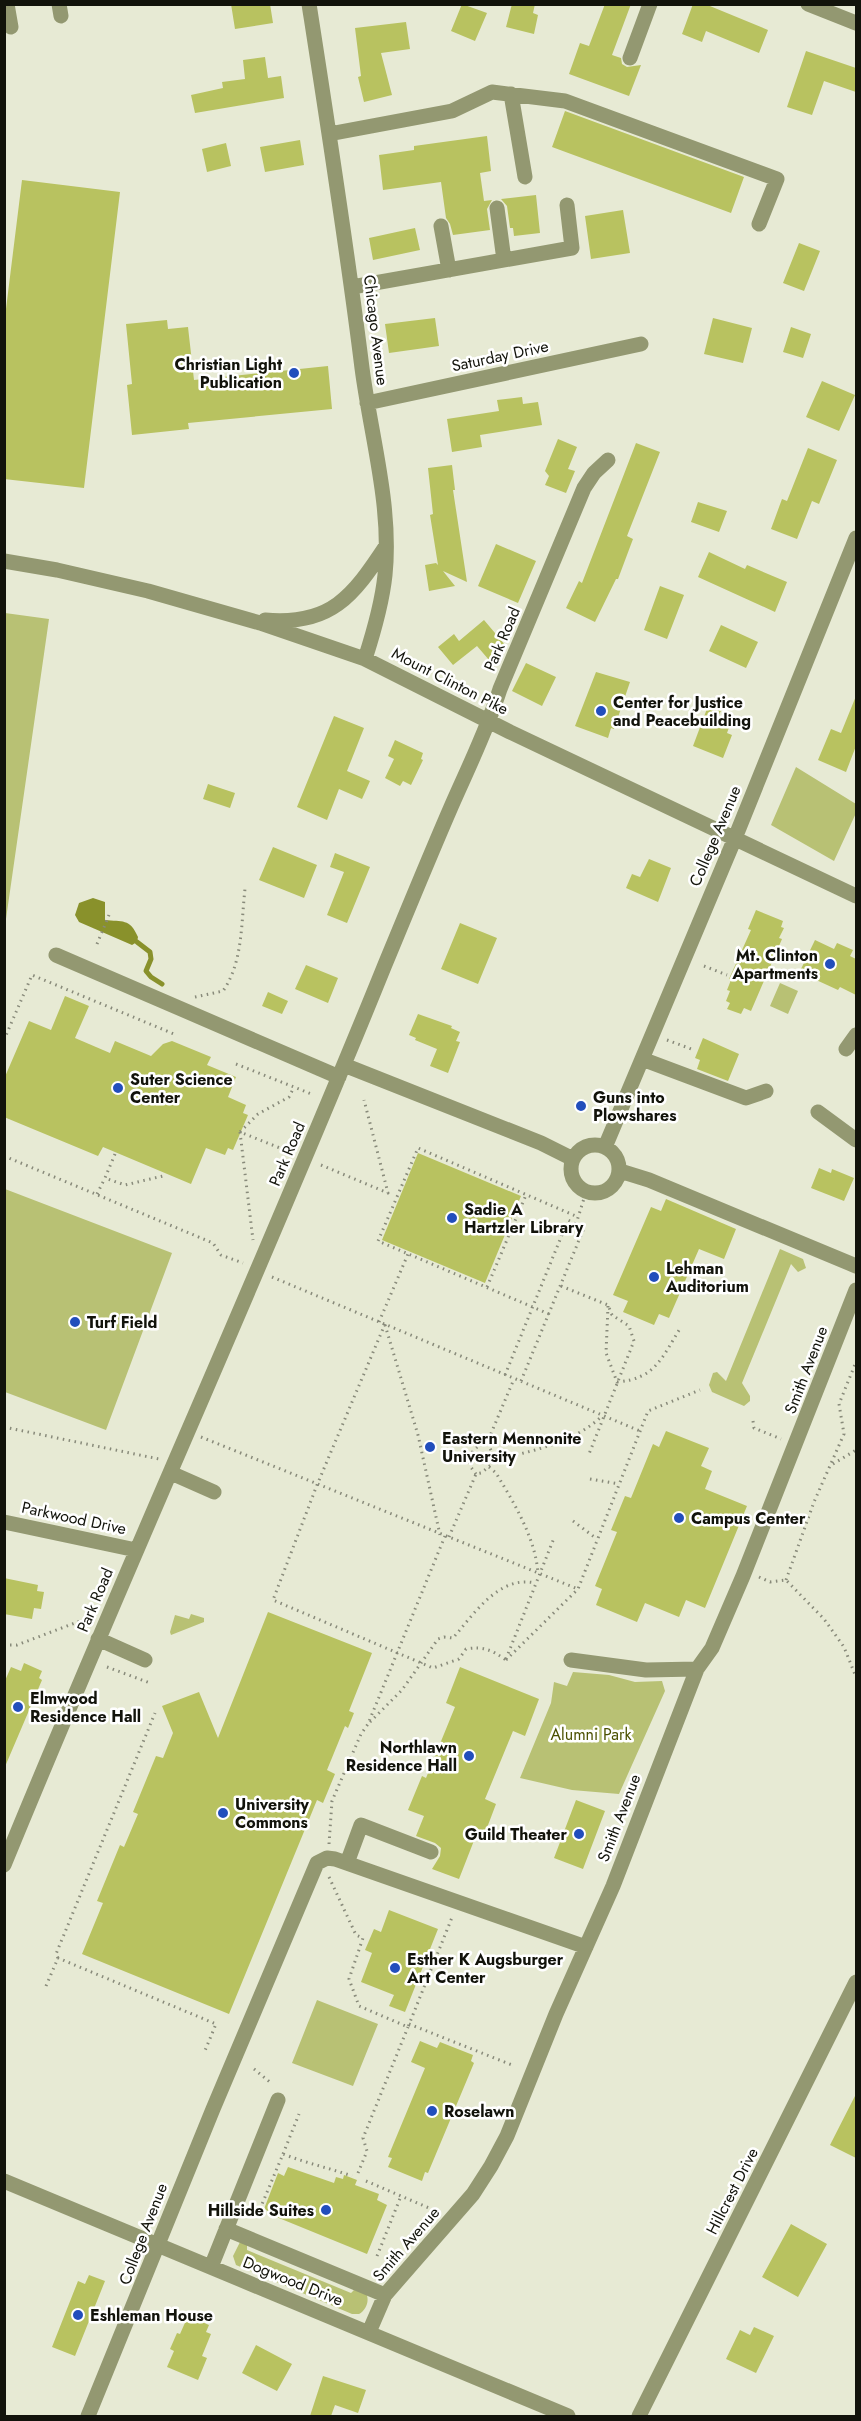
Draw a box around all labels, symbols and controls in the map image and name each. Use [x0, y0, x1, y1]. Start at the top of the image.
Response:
street label: Chicago Avenue [358, 273, 394, 387]
street label: Saturday Drive [450, 335, 550, 377]
place label: Christian Light Publication [174, 353, 283, 394]
marker: Christian Light Publication [287, 366, 301, 380]
street label: Park Road [478, 603, 526, 675]
street label: Mount Clinton Pike [388, 642, 512, 720]
place label: Center for Justice and Peacebuilding [613, 691, 751, 732]
marker: Center for Justice and Peacebuilding [594, 704, 608, 718]
street label: College Avenue [683, 782, 747, 890]
place label: Mt. Clinton Apartments [731, 944, 818, 985]
marker: Mt. Clinton Apartments [823, 957, 837, 971]
place label: Suter Science Center [130, 1068, 233, 1109]
marker: Suter Science Center [111, 1081, 125, 1095]
place label: Guns into Plowshares [593, 1086, 677, 1127]
marker: Guns into Plowshares [574, 1099, 588, 1113]
street label: Park Road [263, 1118, 311, 1190]
place label: Sadie A Hartzler Library [464, 1198, 584, 1239]
marker: Sadie A Hartzler Library [445, 1211, 459, 1225]
place label: Lehman Auditorium [665, 1257, 749, 1298]
marker: Lehman Auditorium [647, 1270, 661, 1284]
place label: Turf Field [87, 1311, 157, 1334]
marker: Turf Field [68, 1315, 82, 1329]
street label: Smith Avenue [779, 1323, 833, 1417]
place label: Eastern Mennonite University [442, 1427, 582, 1468]
marker: Eastern Mennonite University [423, 1440, 437, 1454]
street label: Parkwood Drive [20, 1496, 128, 1540]
place label: Campus Center [691, 1507, 806, 1530]
marker: Campus Center [672, 1511, 686, 1525]
street label: Park Road [71, 1564, 119, 1636]
place label: Elmwood Residence Hall [30, 1687, 141, 1728]
marker: Elmwood Residence Hall [11, 1700, 25, 1714]
park label: Alumni Park [551, 1723, 632, 1746]
place label: Northlawn Residence Hall [346, 1736, 457, 1777]
marker: Northlawn Residence Hall [462, 1749, 476, 1763]
street label: Smith Avenue [592, 1771, 646, 1865]
place label: University Commons [235, 1793, 310, 1834]
marker: University Commons [216, 1806, 230, 1820]
place label: Guild Theater [465, 1823, 567, 1846]
marker: Guild Theater [572, 1827, 586, 1841]
place label: Esther K Augsburger Art Center [406, 1948, 564, 1989]
marker: Esther K Augsburger Art Center [388, 1961, 402, 1975]
place label: Roselawn [444, 2100, 515, 2123]
marker: Roselawn [425, 2104, 439, 2118]
street label: Hillcrest Drive [700, 2144, 764, 2238]
street label: College Avenue [113, 2180, 173, 2288]
place label: Hillside Suites [208, 2199, 314, 2222]
street label: Smith Avenue [367, 2202, 445, 2286]
marker: Hillside Suites [319, 2203, 333, 2217]
street label: Dogwood Drive [239, 2250, 347, 2312]
place label: Eshleman House [90, 2304, 213, 2327]
marker: Eshleman House [71, 2308, 85, 2322]

